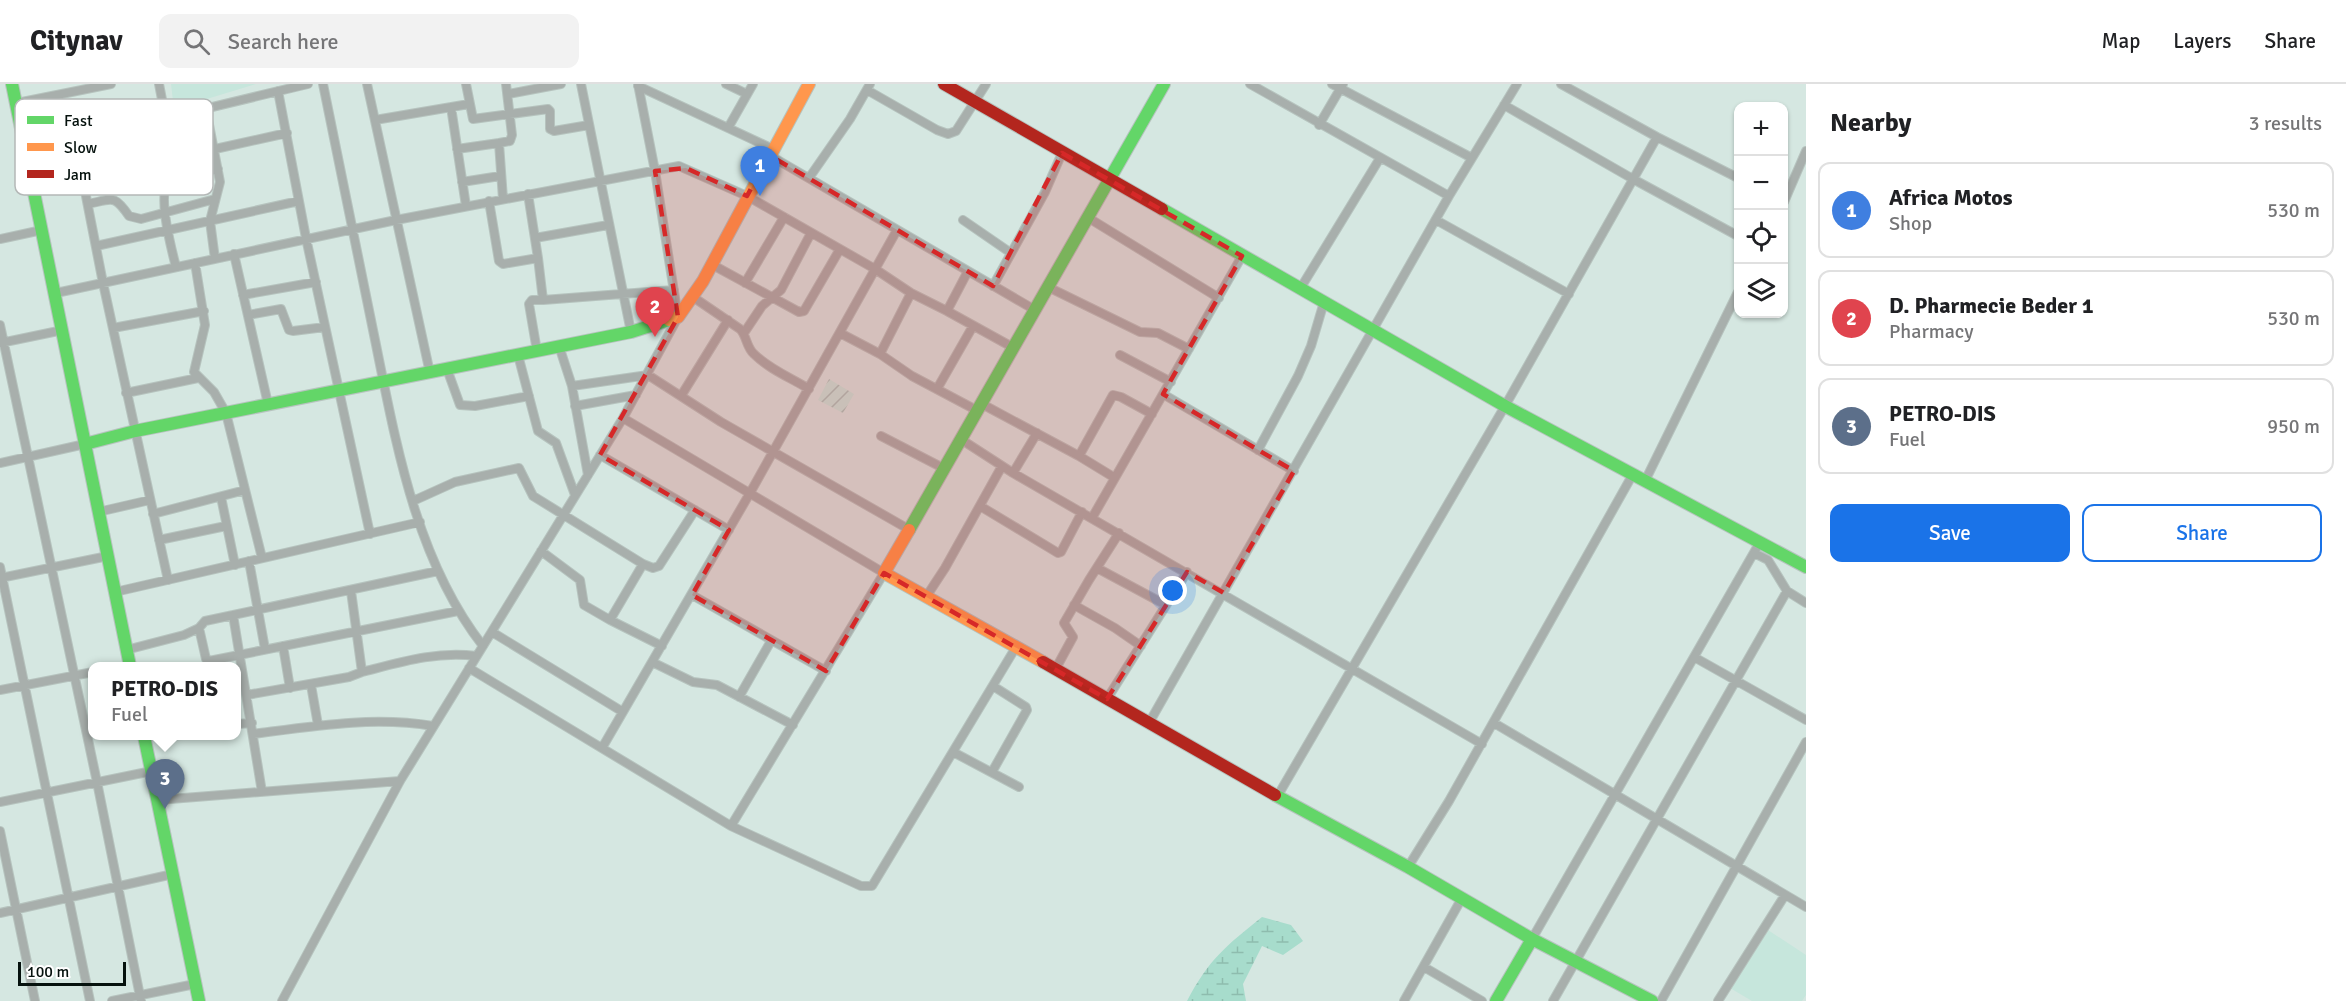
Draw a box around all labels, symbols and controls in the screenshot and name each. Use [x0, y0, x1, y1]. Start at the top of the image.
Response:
search box [159, 14, 579, 68]
text: Citynav [30, 24, 123, 58]
icon: search [180, 25, 213, 58]
text: Search here [228, 28, 339, 55]
text: Map [2102, 28, 2140, 54]
text: Layers [2173, 28, 2231, 54]
text: Share [2264, 28, 2316, 54]
legend [15, 99, 213, 195]
map controls [1734, 102, 1788, 318]
button: + [1734, 102, 1788, 156]
text: Nearby [1830, 107, 1911, 139]
text: Fast [64, 111, 93, 131]
text: 3 results [2249, 111, 2322, 136]
text: Slow [64, 138, 98, 158]
pin: 1 [740, 147, 780, 196]
button: − [1734, 156, 1788, 210]
text: Jam [64, 165, 92, 185]
text: Africa Motos [1889, 184, 2013, 211]
text: 1 [1846, 198, 1857, 223]
text: 530 m [2267, 198, 2320, 223]
button: locate [1734, 210, 1788, 264]
text: Shop [1889, 211, 1932, 236]
button: layers [1734, 264, 1788, 318]
pin: 2 [636, 288, 674, 337]
text: D. Pharmecie Beder 1 [1889, 292, 2094, 319]
text: 2 [1846, 306, 1857, 331]
text: 530 m [2267, 306, 2320, 331]
text: Pharmacy [1889, 319, 1974, 344]
text: PETRO-DIS [1889, 400, 1996, 427]
text: 3 [1846, 414, 1857, 439]
text: 950 m [2267, 414, 2320, 439]
text: Fuel [1889, 427, 1926, 452]
button: Save [1830, 504, 2070, 562]
button: Share [2082, 504, 2322, 562]
your location [1158, 576, 1187, 605]
popup [88, 662, 241, 740]
text: PETRO-DIS [111, 675, 218, 702]
text: Fuel [111, 702, 148, 727]
pin: 3 [146, 760, 184, 809]
scale bar [18, 959, 126, 986]
text: 100 m [27, 962, 69, 982]

